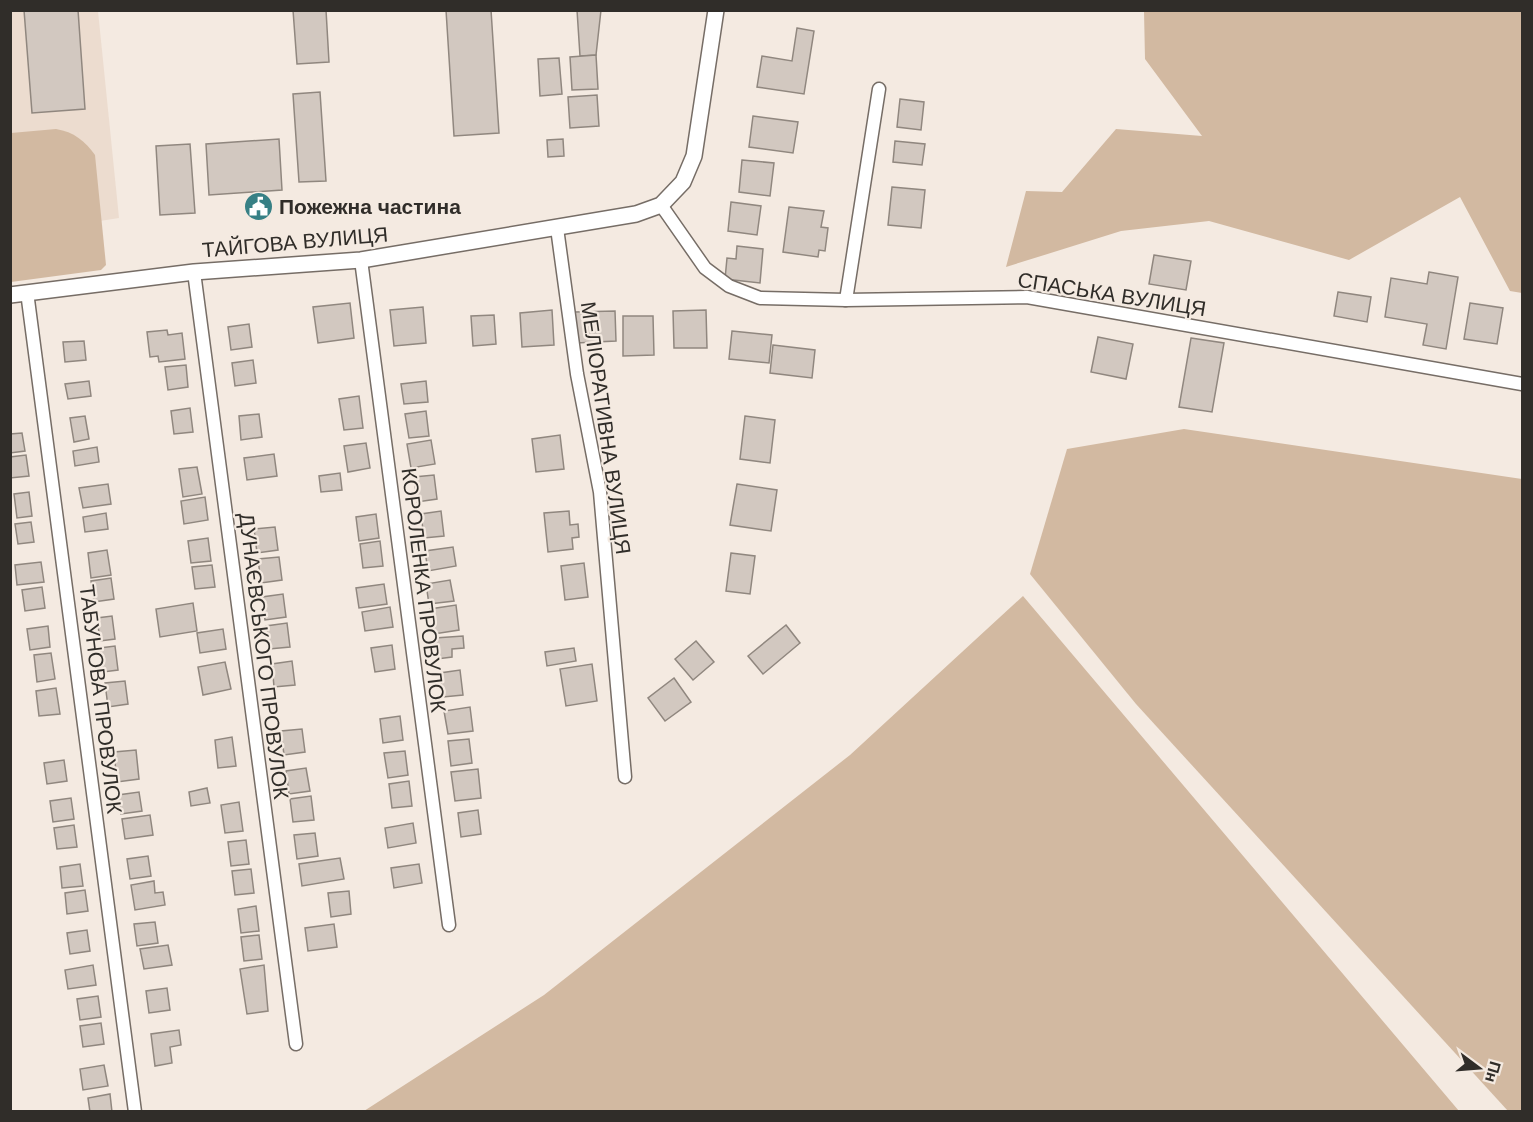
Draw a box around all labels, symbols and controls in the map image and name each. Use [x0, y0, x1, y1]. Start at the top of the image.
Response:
public building icon: Пожежна частина [242, 190, 274, 222]
place label: Пожежна частина [279, 195, 461, 218]
street label: ТАЙГОВА ВУЛИЦЯ [201, 222, 389, 262]
street label: СПАСЬКА ВУЛИЦЯ [1016, 268, 1208, 320]
street label: МЕЛІОРАТИВНА ВУЛИЦЯ [577, 300, 635, 556]
street label: КОРОЛЕНКА ПРОВУЛОК [398, 466, 451, 714]
street label: ДУНАЄВСЬКОГО ПРОВУЛОК [235, 512, 293, 801]
street label: ТАБУНОВА ПРОВУЛОК [76, 583, 127, 816]
north arrow [1449, 1038, 1509, 1098]
text: Пн [1482, 1059, 1504, 1085]

